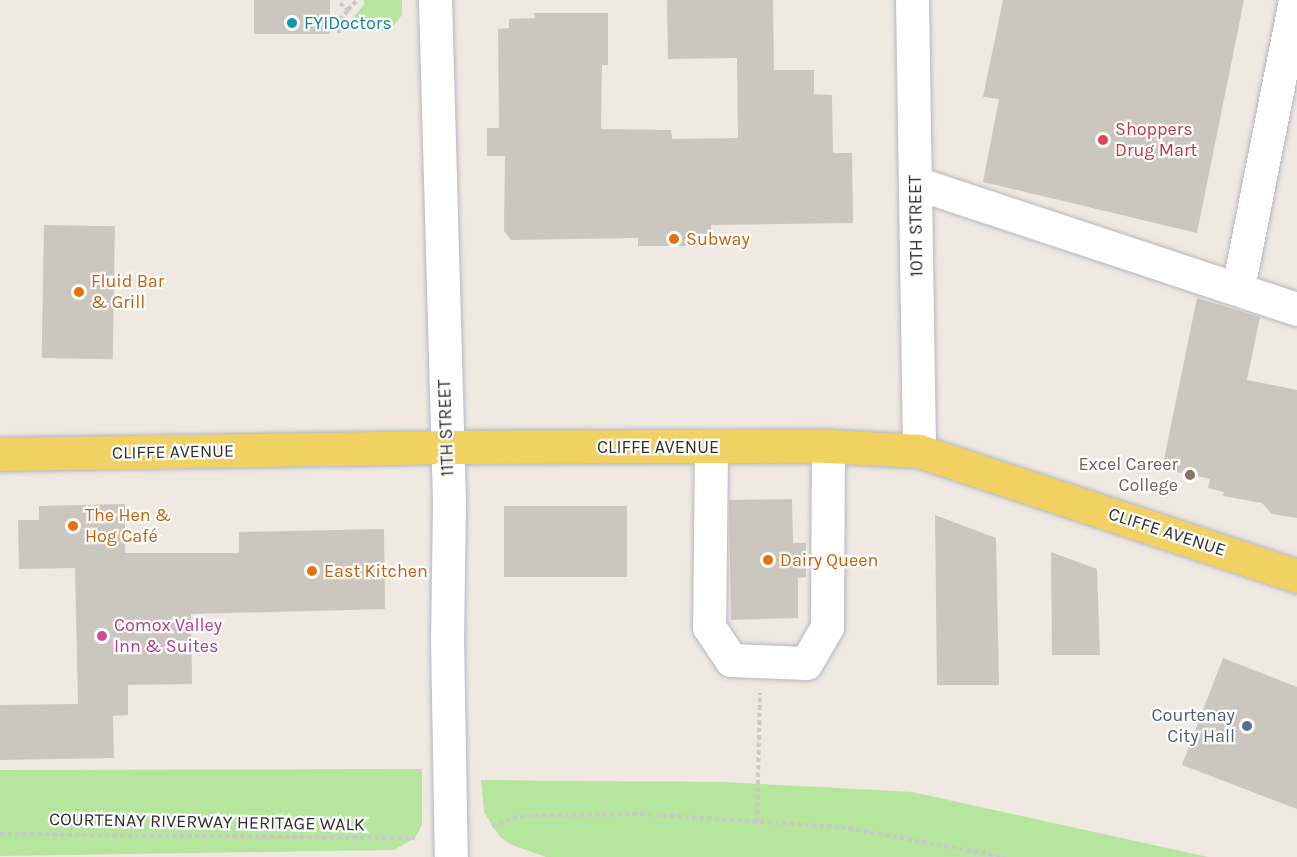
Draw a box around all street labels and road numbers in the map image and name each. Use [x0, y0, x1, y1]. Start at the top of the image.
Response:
street label: 10TH STREET [904, 175, 928, 277]
street label: 11TH STREET [434, 379, 458, 477]
street label: CLIFFE AVENUE [597, 436, 719, 458]
street label: CLIFFE AVENUE [112, 440, 234, 464]
street label: CLIFFE AVENUE [1106, 503, 1228, 561]
street label: COURTENAY RIVERWAY HERITAGE WALK [49, 808, 365, 836]

